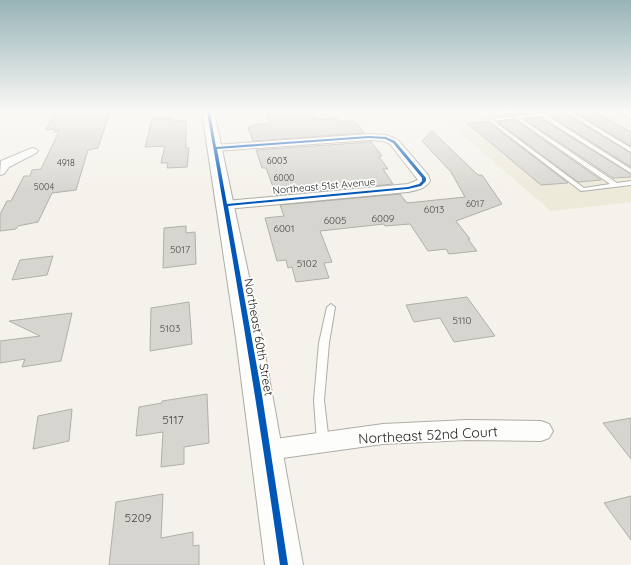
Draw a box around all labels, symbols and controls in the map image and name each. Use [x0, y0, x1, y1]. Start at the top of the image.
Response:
house number: 6003 [267, 155, 287, 166]
house number: 4918 [57, 157, 75, 168]
house number: 6000 [274, 172, 294, 183]
street label: Northeast 51st Avenue [272, 175, 376, 197]
house number: 5004 [34, 181, 54, 192]
house number: 6017 [466, 198, 484, 209]
house number: 6013 [424, 203, 444, 216]
house number: 6009 [372, 212, 395, 225]
house number: 6005 [324, 214, 346, 227]
house number: 6001 [274, 222, 294, 235]
house number: 5017 [170, 243, 190, 256]
house number: 5102 [297, 257, 318, 270]
street label: Northeast 60th Street [241, 277, 277, 397]
house number: 5110 [453, 314, 471, 327]
house number: 5103 [160, 322, 180, 335]
house number: 5117 [162, 412, 184, 427]
street label: Northeast 52nd Court [358, 422, 499, 448]
house number: 5209 [124, 510, 152, 525]

